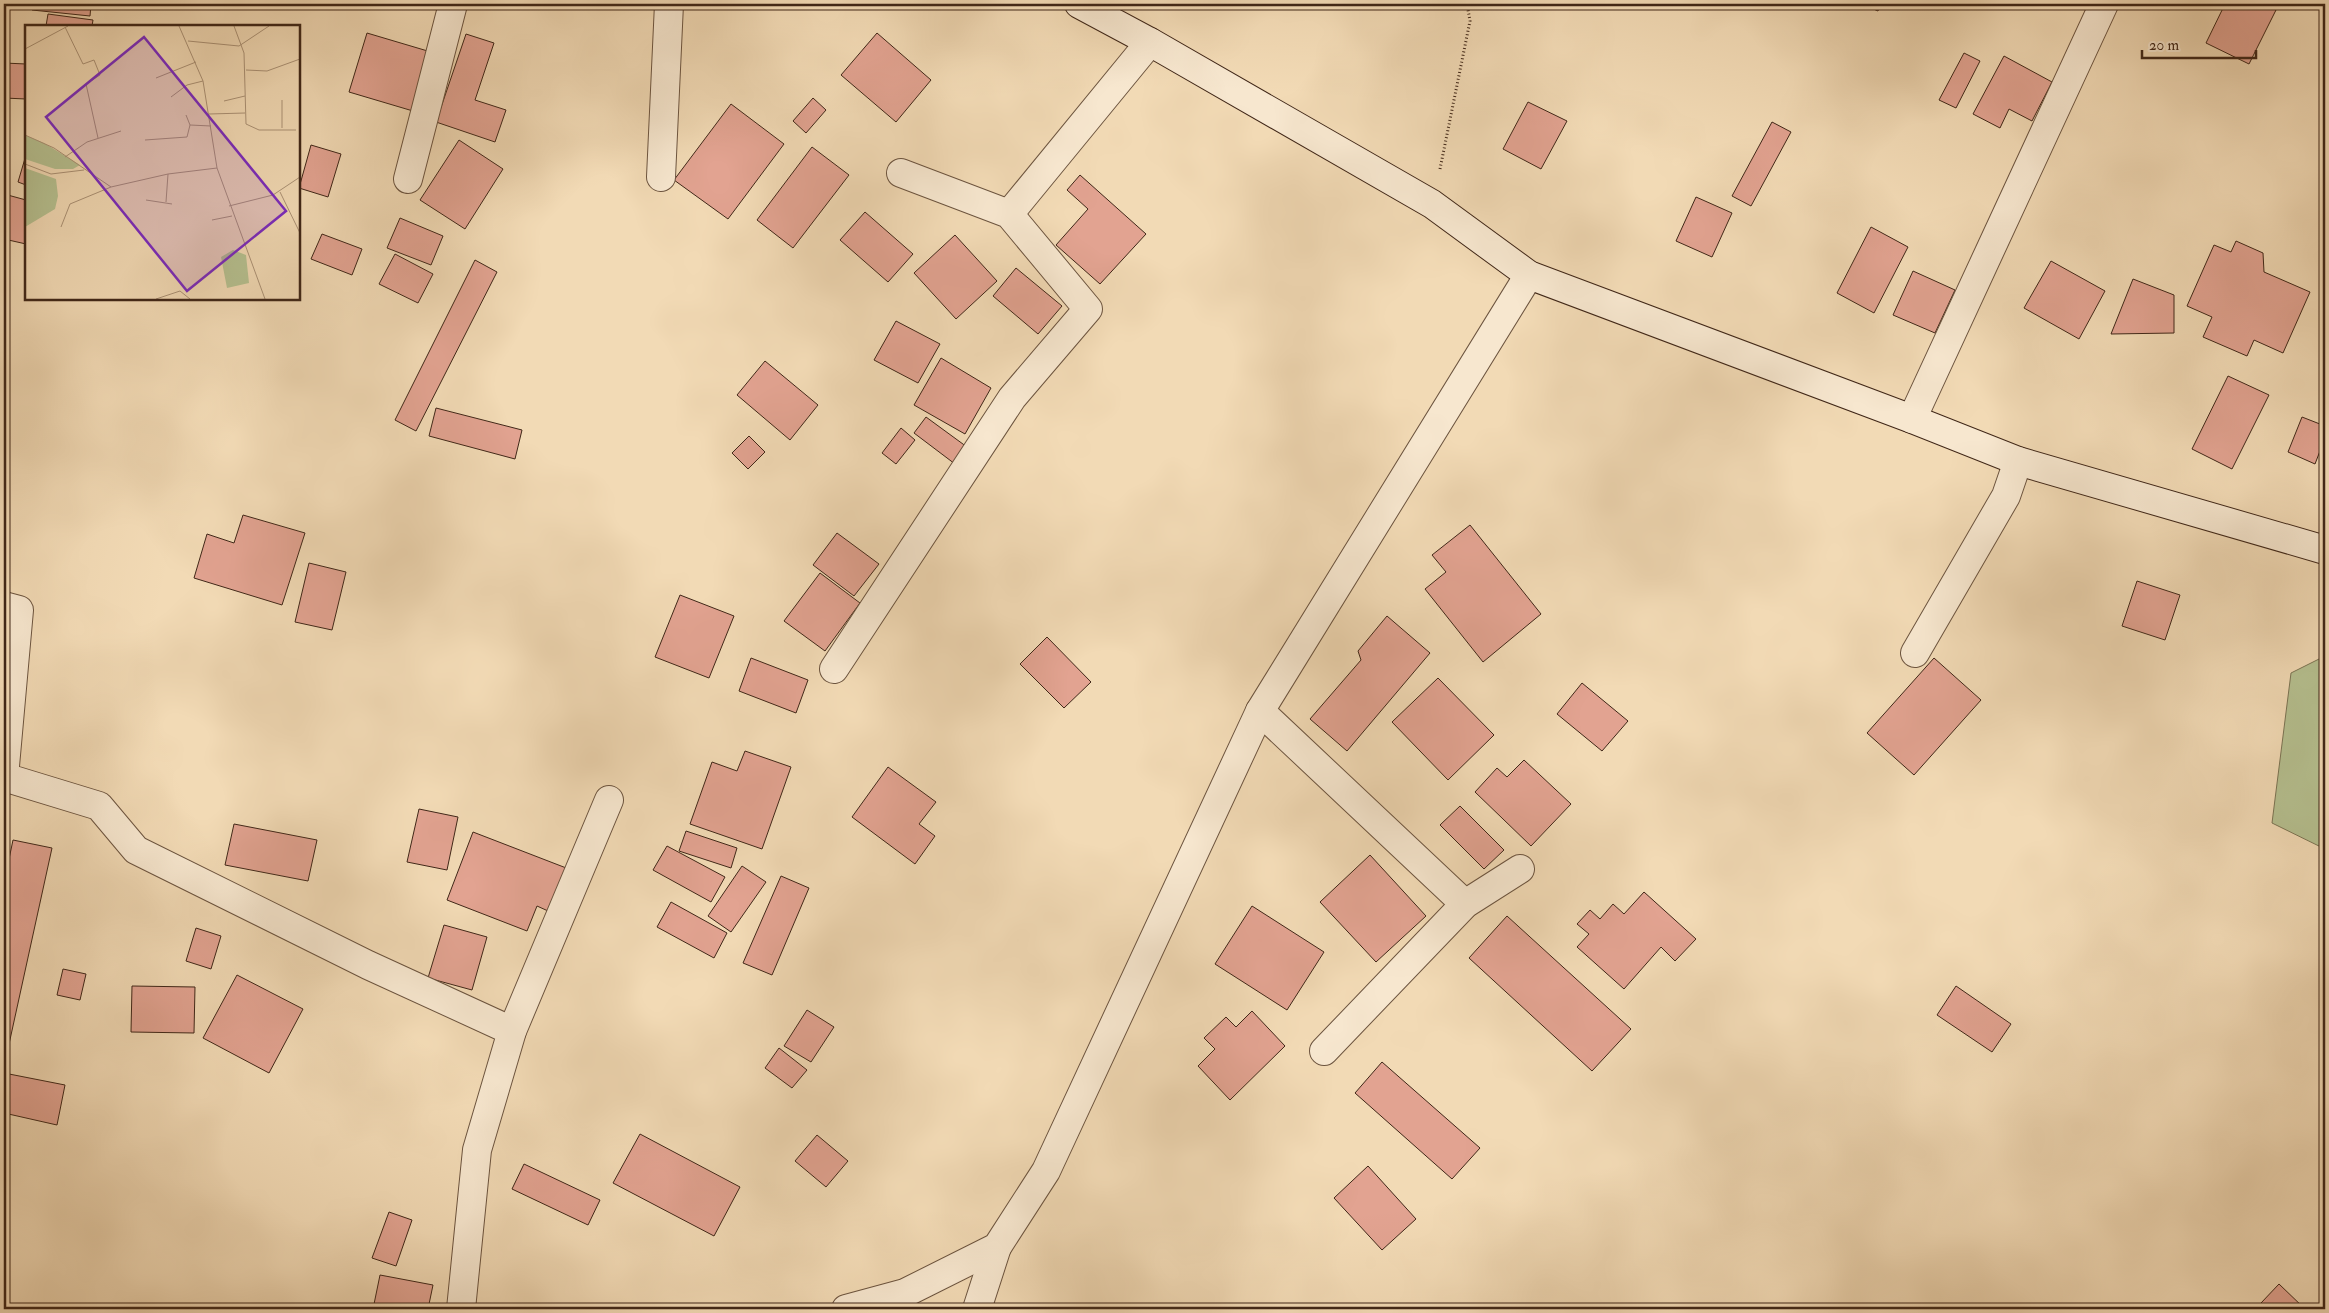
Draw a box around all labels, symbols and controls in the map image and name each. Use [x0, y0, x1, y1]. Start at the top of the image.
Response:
inset map [25, 25, 300, 300]
scale bar [2142, 28, 2255, 60]
text: 20 m [2149, 36, 2179, 55]

